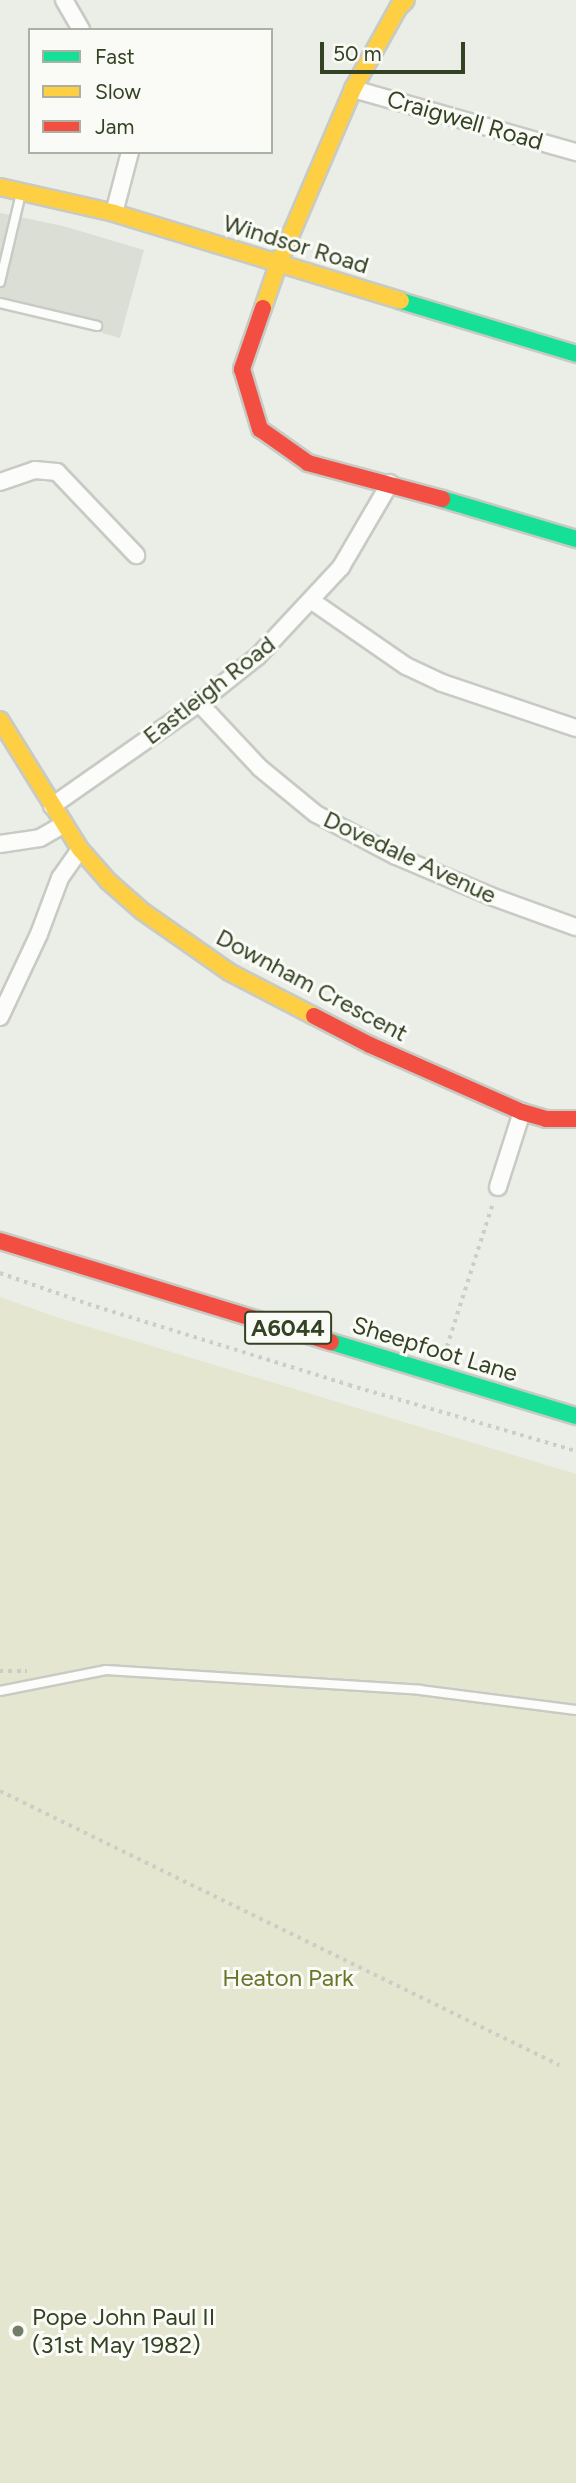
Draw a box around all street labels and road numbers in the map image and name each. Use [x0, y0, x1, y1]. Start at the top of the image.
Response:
street label: Craigwell Road [384, 84, 546, 156]
street label: Windsor Road [220, 208, 372, 280]
street label: Eastleigh Road [137, 630, 281, 750]
street label: Dovedale Avenue [319, 804, 501, 910]
street label: Downham Crescent [211, 922, 413, 1048]
road number: A6044 [243, 1308, 334, 1348]
street label: Sheepfoot Lane [349, 1310, 521, 1388]

